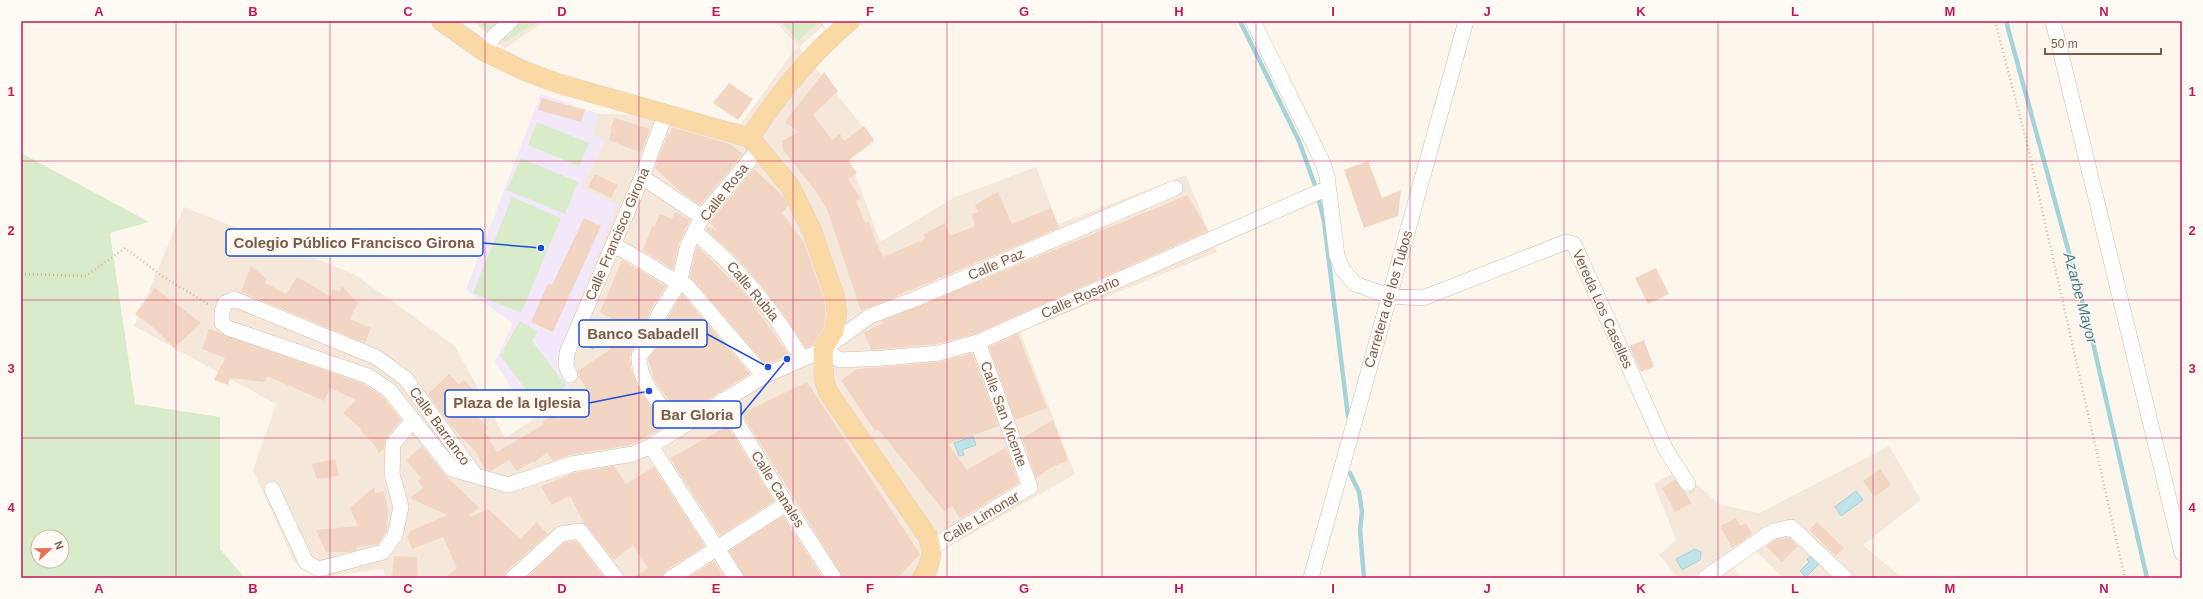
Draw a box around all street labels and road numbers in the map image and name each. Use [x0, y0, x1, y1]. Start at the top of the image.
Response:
street label: Calle Rosa [697, 160, 752, 224]
street label: Calle Francisco Girona [582, 165, 652, 303]
street label: Carretera de los Tubos [1361, 228, 1415, 370]
street label: Calle Paz [965, 245, 1027, 283]
street label: Vereda Los Caselles [1570, 247, 1636, 371]
street label: Calle Rubia [724, 258, 783, 324]
street label: Calle Rosario [1038, 273, 1122, 321]
street label: Calle San Vicente [977, 359, 1031, 469]
street label: Calle Barranco [406, 384, 474, 468]
street label: Calle Canales [748, 448, 808, 530]
street label: Calle Limonar [940, 488, 1022, 546]

